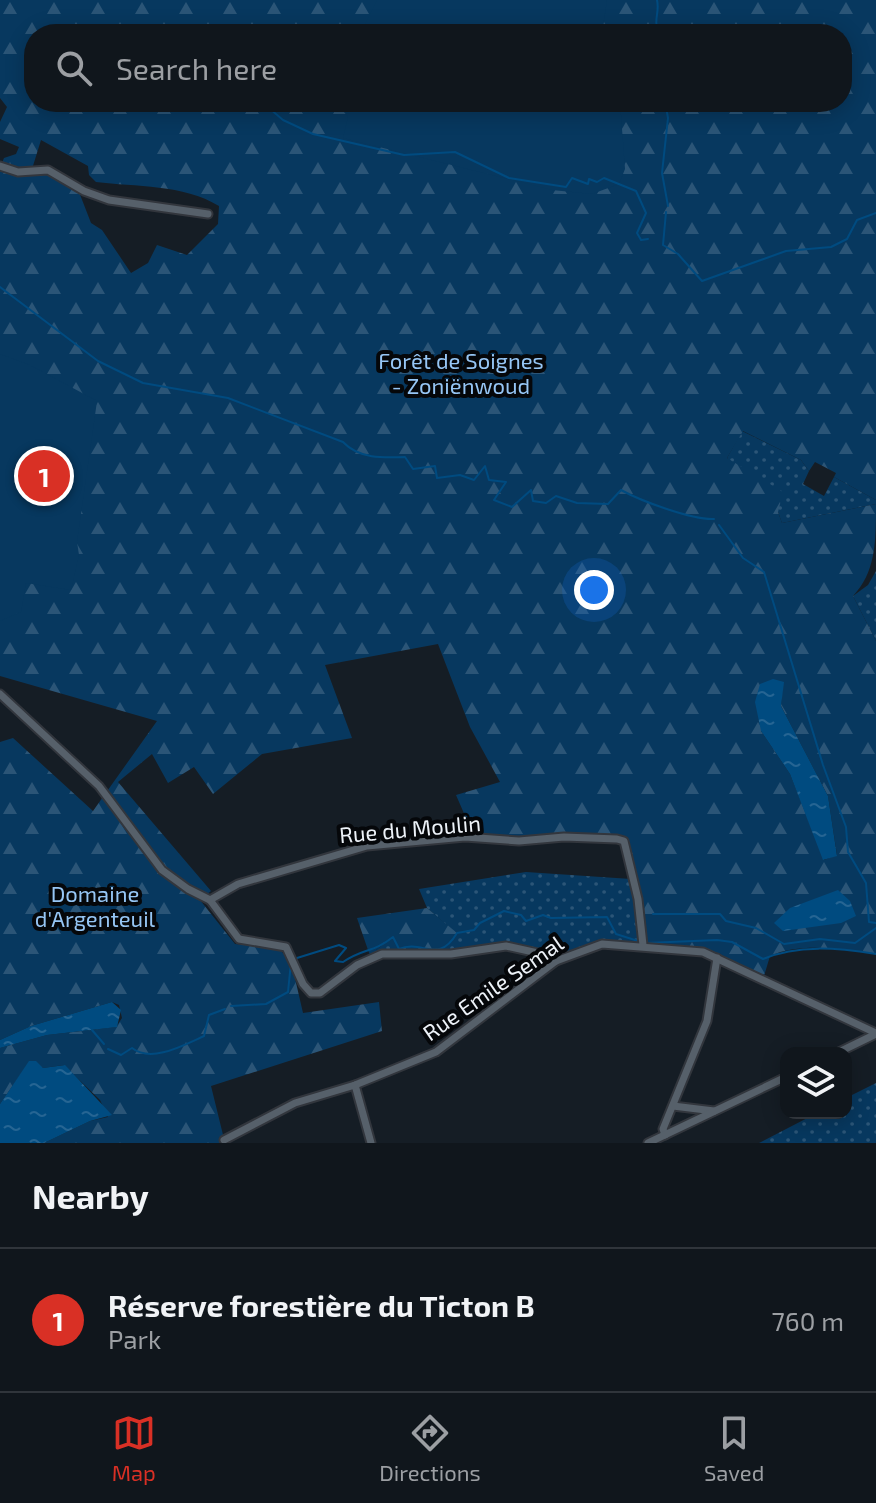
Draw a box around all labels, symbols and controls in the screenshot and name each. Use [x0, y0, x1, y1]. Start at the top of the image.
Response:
search box [24, 24, 852, 112]
icon: search [52, 46, 96, 90]
text: Search here [116, 50, 277, 86]
park label: Forêt de Soignes - Zoniënwoud [378, 347, 544, 398]
pin: 1 [18, 446, 70, 506]
your location [574, 570, 614, 610]
street label: Rue du Moulin [338, 809, 482, 847]
park label: Domaine d'Argenteuil [35, 880, 156, 931]
street label: Rue Emile Semal [417, 929, 568, 1045]
map controls [780, 1047, 852, 1119]
button: layers [780, 1047, 852, 1119]
text: Nearby [32, 1175, 149, 1216]
text: Réserve forestière du Ticton B [108, 1287, 535, 1323]
text: 1 [52, 1305, 64, 1336]
text: 760 m [772, 1305, 844, 1336]
text: Park [108, 1323, 161, 1354]
tab: Map [112, 1411, 156, 1485]
tab: Directions [379, 1411, 481, 1485]
tab: Saved [704, 1411, 764, 1485]

